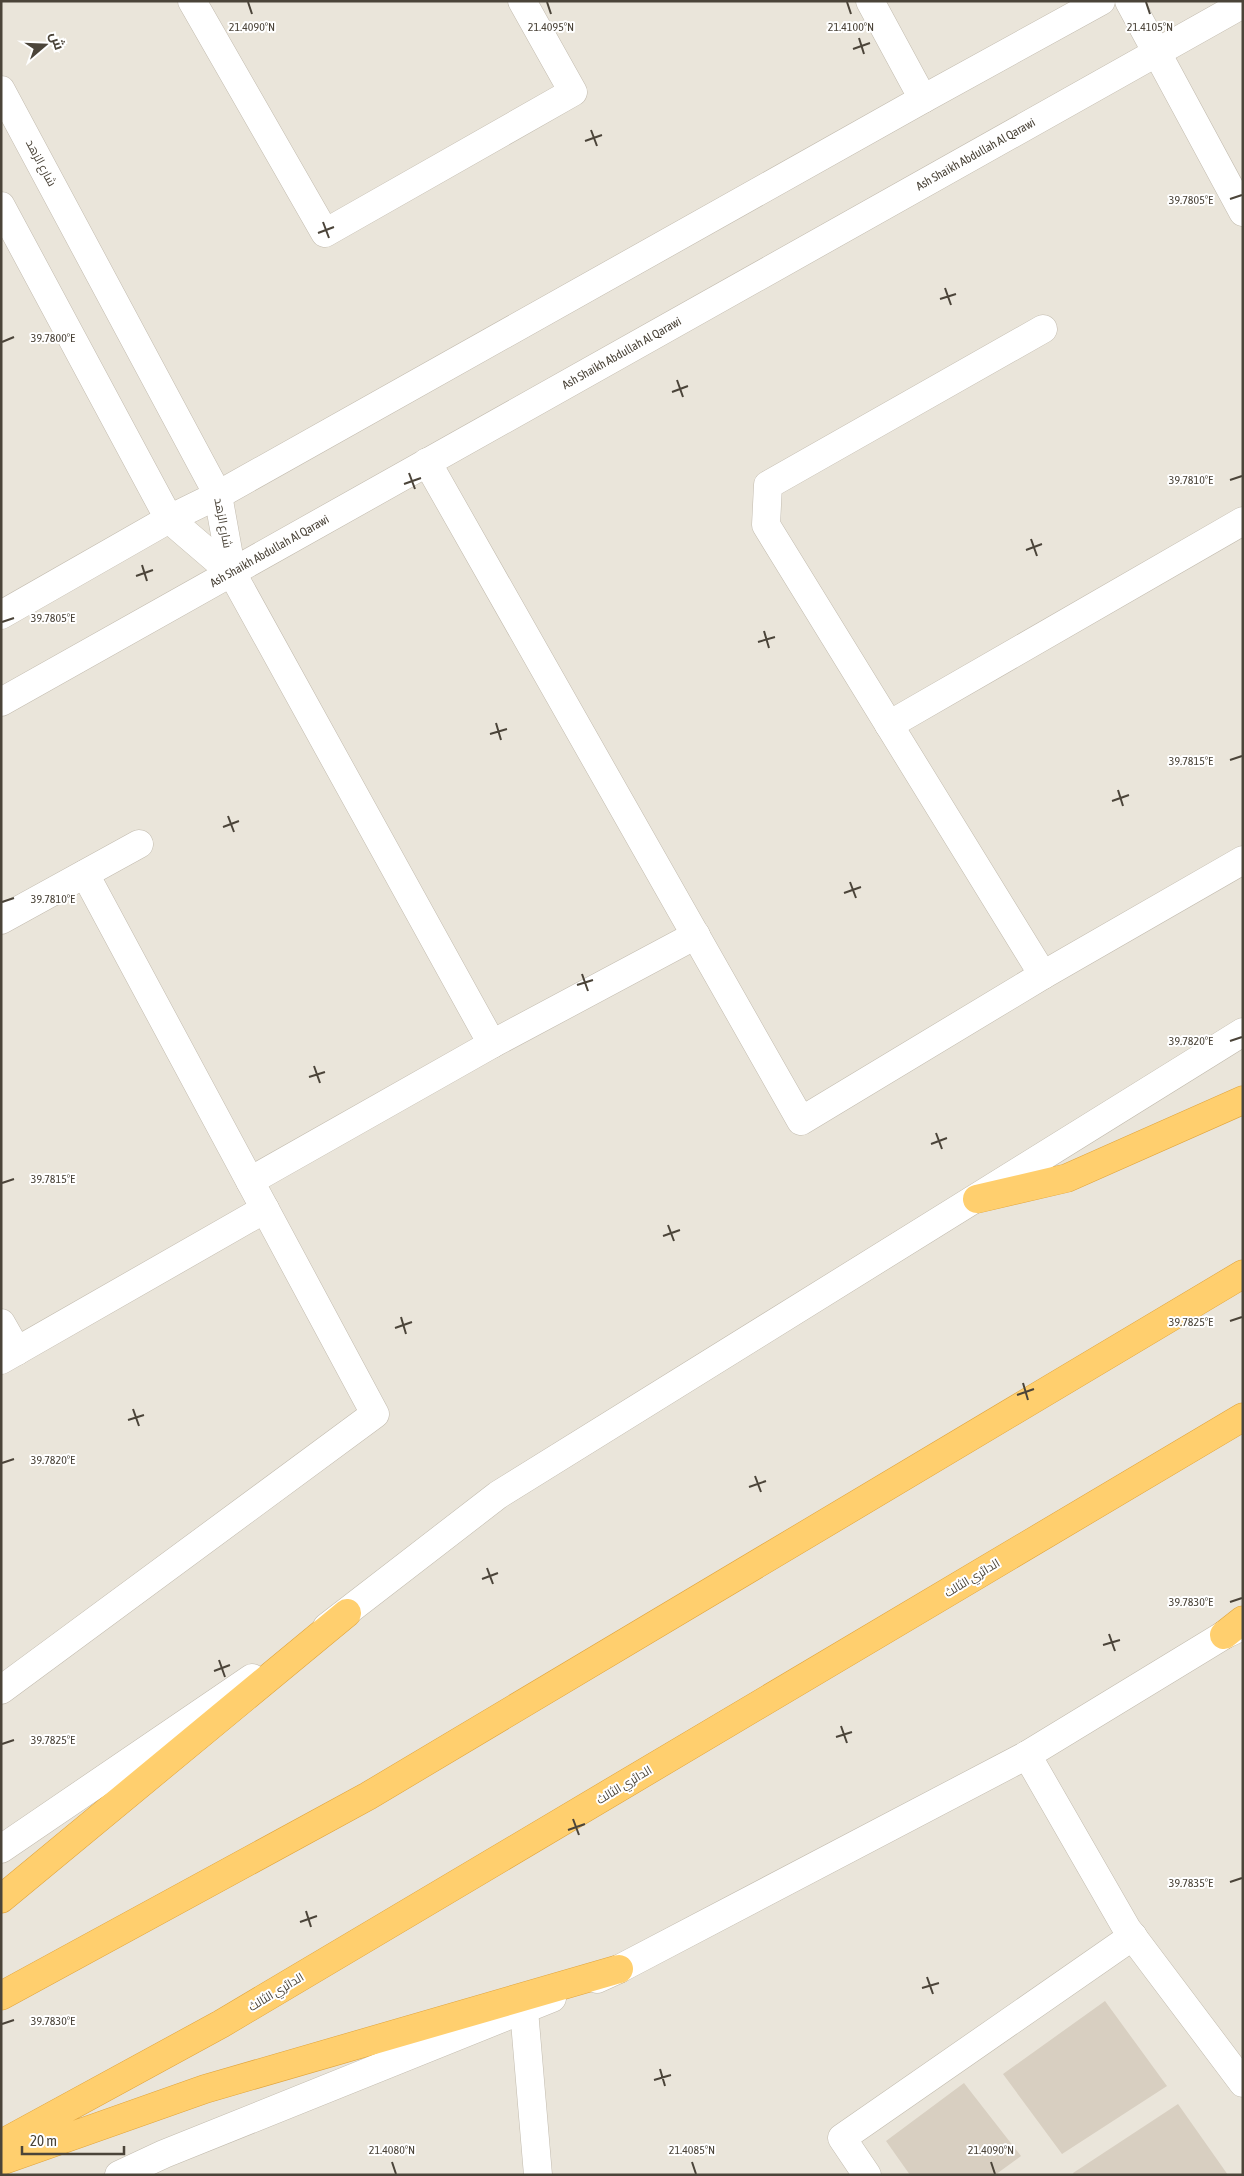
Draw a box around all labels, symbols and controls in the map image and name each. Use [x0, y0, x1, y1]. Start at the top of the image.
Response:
north arrow [20, 20, 70, 70]
text: 21.4090°N [229, 20, 275, 34]
text: 21.4095°N [528, 20, 574, 34]
text: 21.4100°N [828, 20, 874, 34]
text: 21.4105°N [1127, 20, 1173, 34]
text: ش [46, 30, 68, 52]
street label: Ash Shaikh Abdullah Al Qarawi [914, 115, 1038, 193]
street label: شارع الزهد [22, 137, 59, 189]
text: 39.7805°E [1169, 193, 1213, 207]
street label: Ash Shaikh Abdullah Al Qarawi [560, 314, 684, 392]
text: 39.7800°E [31, 331, 75, 345]
text: 39.7810°E [1169, 473, 1213, 487]
street label: شارع الزهد [210, 497, 235, 550]
street label: Ash Shaikh Abdullah Al Qarawi [208, 512, 331, 590]
text: 39.7805°E [31, 611, 75, 625]
text: 39.7815°E [1169, 754, 1213, 768]
text: 39.7810°E [31, 892, 75, 906]
text: 39.7820°E [1169, 1034, 1213, 1048]
text: 39.7815°E [31, 1172, 75, 1186]
text: 39.7825°E [1169, 1315, 1213, 1329]
text: 39.7820°E [31, 1453, 75, 1467]
street label: الدائري الثالث [942, 1556, 1004, 1603]
text: 39.7830°E [1169, 1595, 1213, 1609]
text: 39.7825°E [31, 1733, 75, 1747]
street label: الدائري الثالث [594, 1763, 656, 1810]
text: 39.7835°E [1169, 1876, 1213, 1890]
street label: الدائري الثالث [246, 1970, 308, 2017]
text: 39.7830°E [31, 2014, 75, 2028]
scale bar [22, 2124, 125, 2156]
text: 20 m [30, 2132, 57, 2149]
text: 21.4080°N [369, 2143, 415, 2157]
text: 21.4085°N [669, 2143, 715, 2157]
text: 21.4090°N [968, 2143, 1014, 2157]

